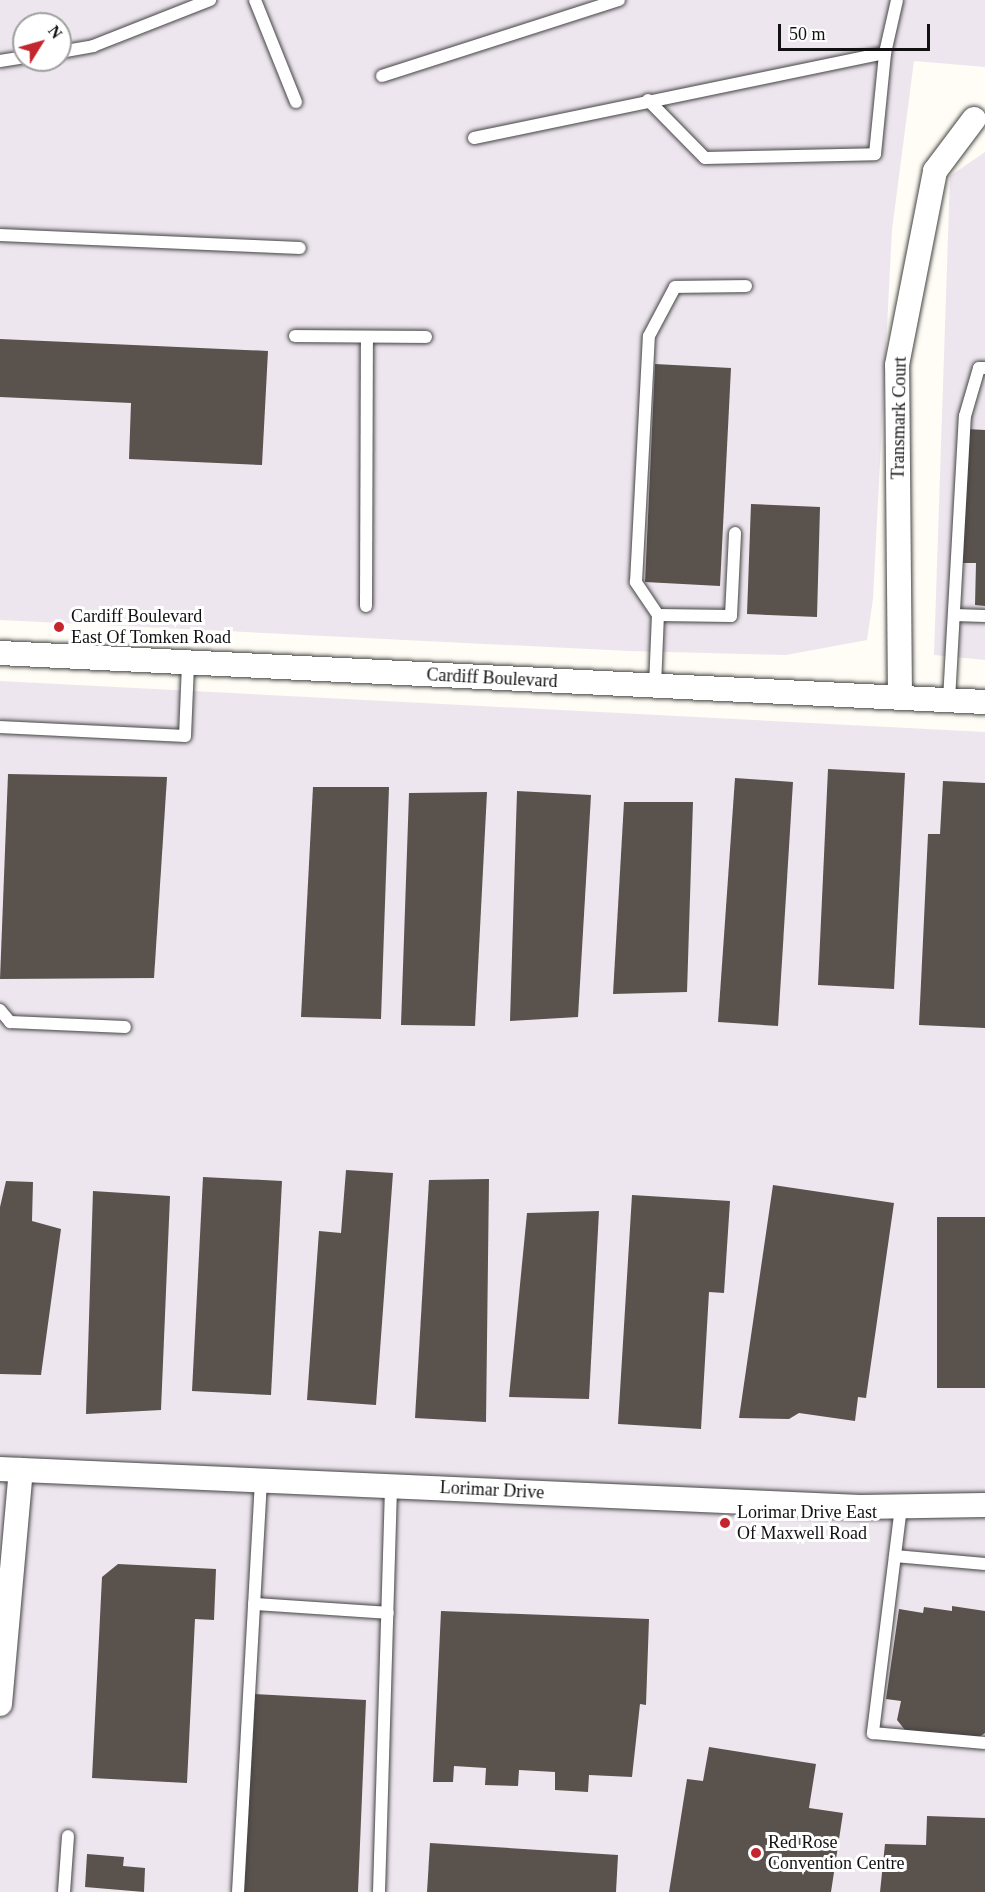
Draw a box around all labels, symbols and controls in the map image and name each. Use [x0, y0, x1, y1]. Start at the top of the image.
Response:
north arrow [12, 12, 72, 72]
scale bar [781, 12, 932, 50]
text: N [45, 22, 65, 42]
text: 50 m [789, 24, 826, 44]
street label: Transmark Court [887, 356, 911, 480]
place label: Cardiff Boulevard East Of Tomken Road [71, 606, 231, 648]
marker: Cardiff Boulevard East Of Tomken Road [52, 620, 66, 634]
street label: Cardiff Boulevard [426, 664, 558, 692]
street label: Lorimar Drive [439, 1476, 545, 1504]
place label: Lorimar Drive East Of Maxwell Road [737, 1502, 877, 1544]
marker: Lorimar Drive East Of Maxwell Road [718, 1516, 732, 1530]
place label: Red Rose Convention Centre [768, 1832, 904, 1874]
marker: Red Rose Convention Centre [749, 1846, 763, 1860]

